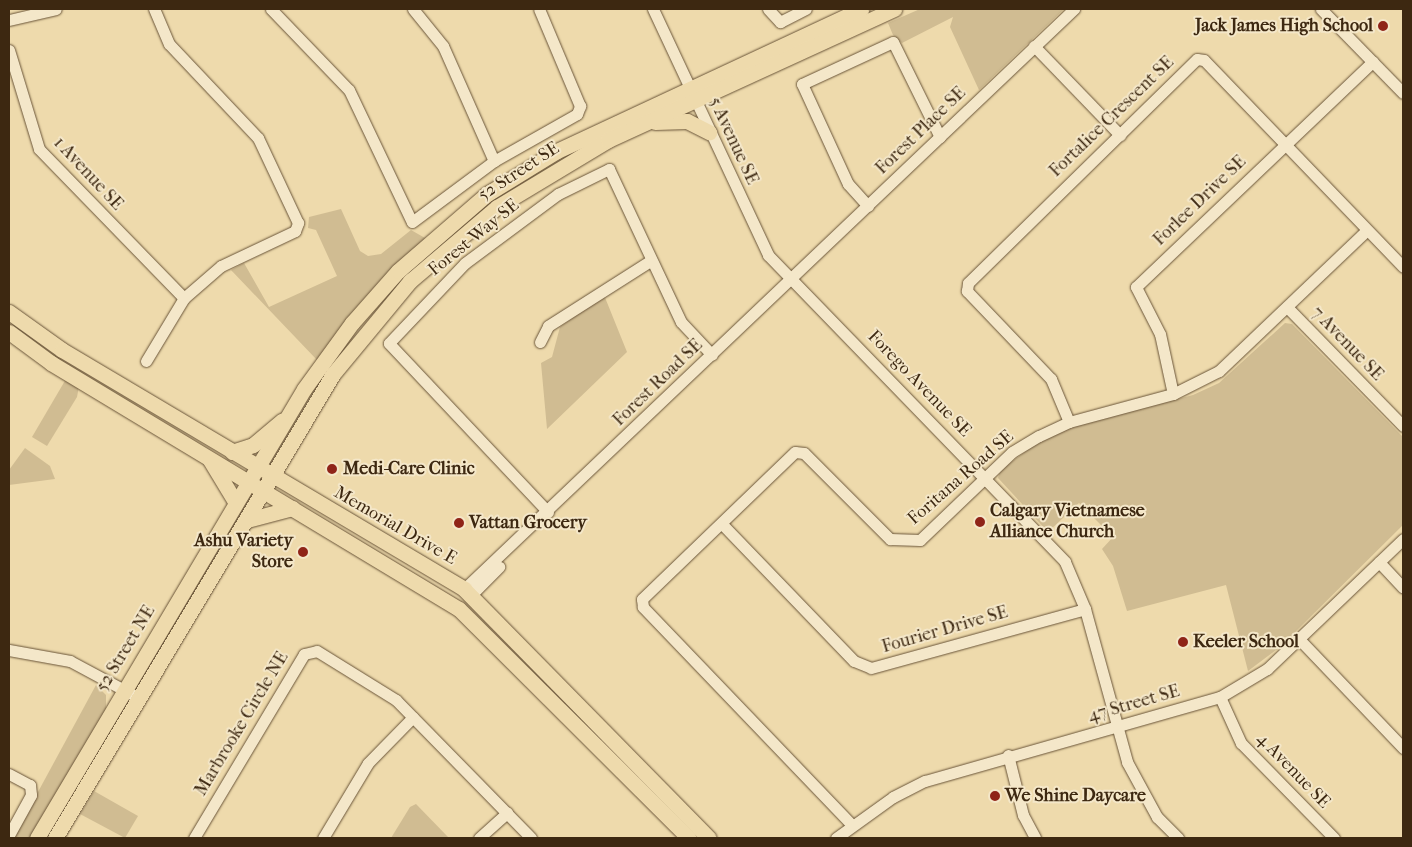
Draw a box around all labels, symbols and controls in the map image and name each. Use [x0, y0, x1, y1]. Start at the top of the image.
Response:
place label: Jack James High School [1195, 15, 1373, 37]
marker: Jack James High School [1377, 20, 1389, 32]
street label: Fortalice Crescent SE [1045, 52, 1179, 182]
street label: Forest Place SE [871, 83, 971, 179]
street label: 5 Avenue SE [703, 94, 763, 188]
street label: 1 Avenue SE [49, 133, 127, 215]
street label: 52 Street SE [474, 138, 564, 206]
street label: Forlee Drive SE [1149, 151, 1251, 251]
street label: Forest Way SE [424, 195, 524, 281]
street label: 7 Avenue SE [1306, 302, 1388, 386]
street label: Forego Avenue SE [863, 326, 975, 442]
street label: Forest Road SE [609, 335, 707, 431]
street label: Foritana Road SE [904, 426, 1018, 530]
place label: Medi-Care Clinic [343, 458, 475, 480]
marker: Medi-Care Clinic [325, 462, 339, 476]
street label: Memorial Drive E [330, 482, 460, 570]
place label: Calgary Vietnamese Alliance Church [990, 501, 1145, 544]
place label: Vattan Grocery [469, 512, 587, 534]
marker: Calgary Vietnamese Alliance Church [974, 516, 986, 528]
marker: Vattan Grocery [453, 517, 465, 529]
place label: Ashu Variety Store [194, 531, 293, 574]
marker: Ashu Variety Store [297, 546, 309, 558]
street label: 52 Street NE [92, 602, 160, 696]
street label: Fourier Drive SE [879, 602, 1011, 658]
place label: Keeler School [1193, 631, 1299, 653]
marker: Keeler School [1177, 636, 1189, 648]
street label: Marbrooke Circle NE [190, 648, 294, 800]
street label: 47 Street SE [1086, 681, 1182, 727]
street label: 4 Avenue SE [1252, 729, 1334, 813]
place label: We Shine Daycare [1005, 785, 1146, 807]
marker: We Shine Daycare [989, 790, 1001, 802]

